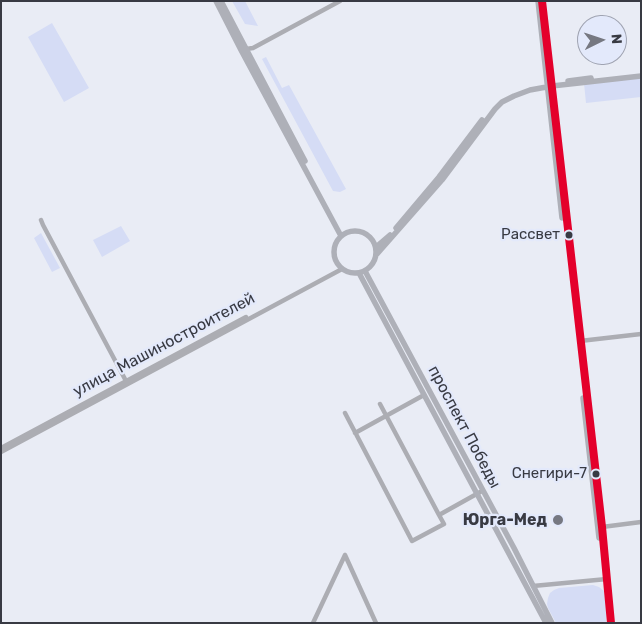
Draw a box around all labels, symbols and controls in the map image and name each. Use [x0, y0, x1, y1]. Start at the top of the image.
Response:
north arrow [577, 15, 627, 65]
text: N [608, 33, 625, 45]
place label: Рассвет [501, 226, 560, 244]
marker: Рассвет [564, 230, 574, 240]
street label: улица Машиностроителей [70, 289, 258, 401]
street label: проспект Победы [424, 362, 504, 492]
place label: Снегири-7 [512, 465, 587, 483]
marker: Снегири-7 [591, 469, 601, 479]
place label: Юрга-Мед [463, 510, 547, 530]
marker: Юрга-Мед [551, 513, 565, 527]

